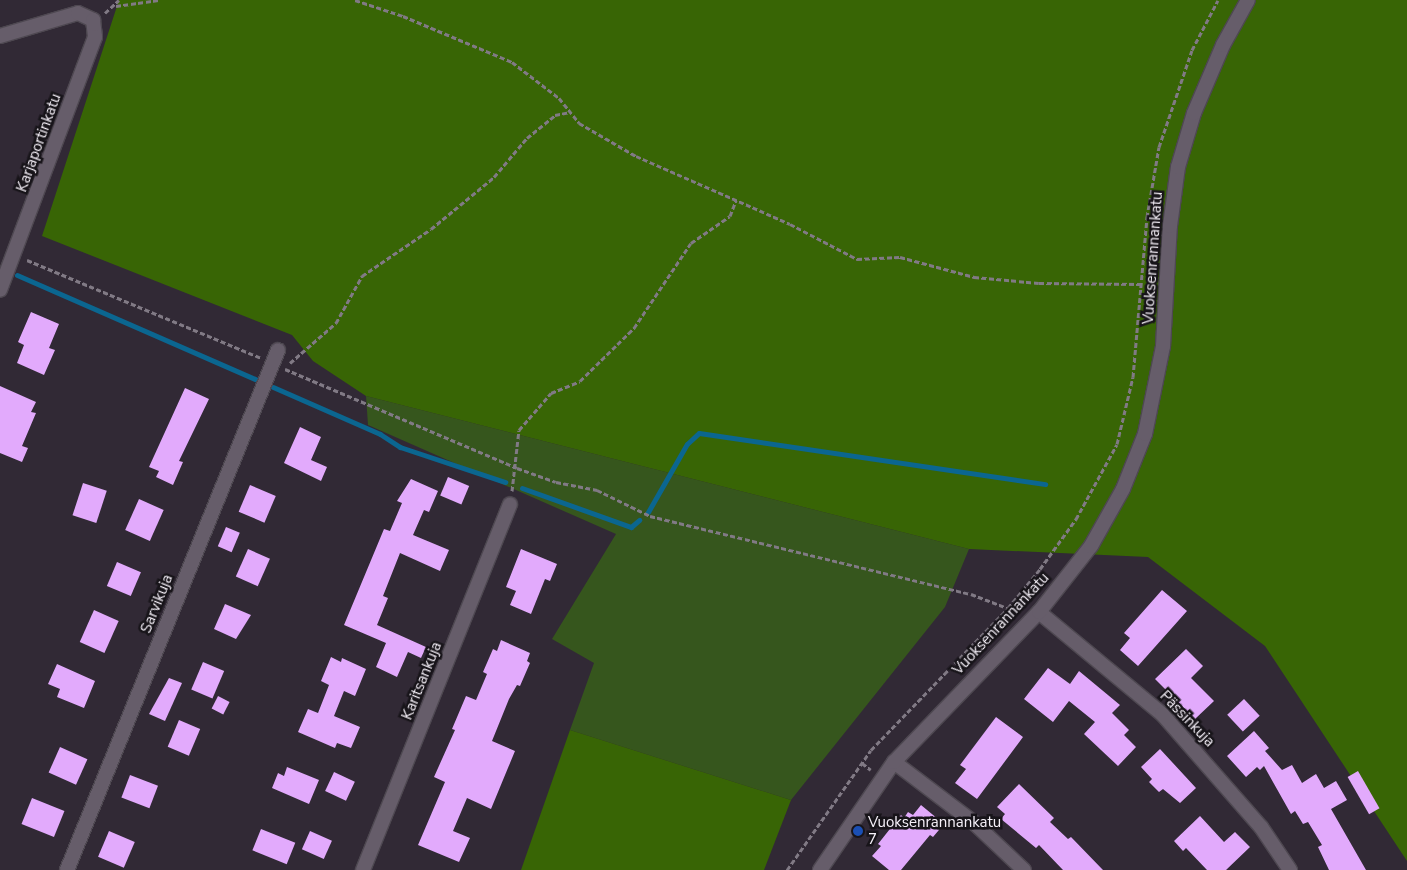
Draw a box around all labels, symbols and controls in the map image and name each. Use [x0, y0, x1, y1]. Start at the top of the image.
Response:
street label: Karjaportinkatu [13, 91, 65, 195]
street label: Vuoksenrannankatu [1139, 191, 1167, 325]
street label: Vuoksenrannankatu [949, 569, 1053, 679]
street label: Sarvikuja [137, 572, 177, 636]
street label: Karitsankuja [398, 639, 446, 723]
street label: Pässinkuja [1156, 687, 1218, 751]
place label: Vuoksenrannankatu 7 [868, 813, 1001, 848]
marker: Vuoksenrannankatu 7 [852, 825, 864, 837]

